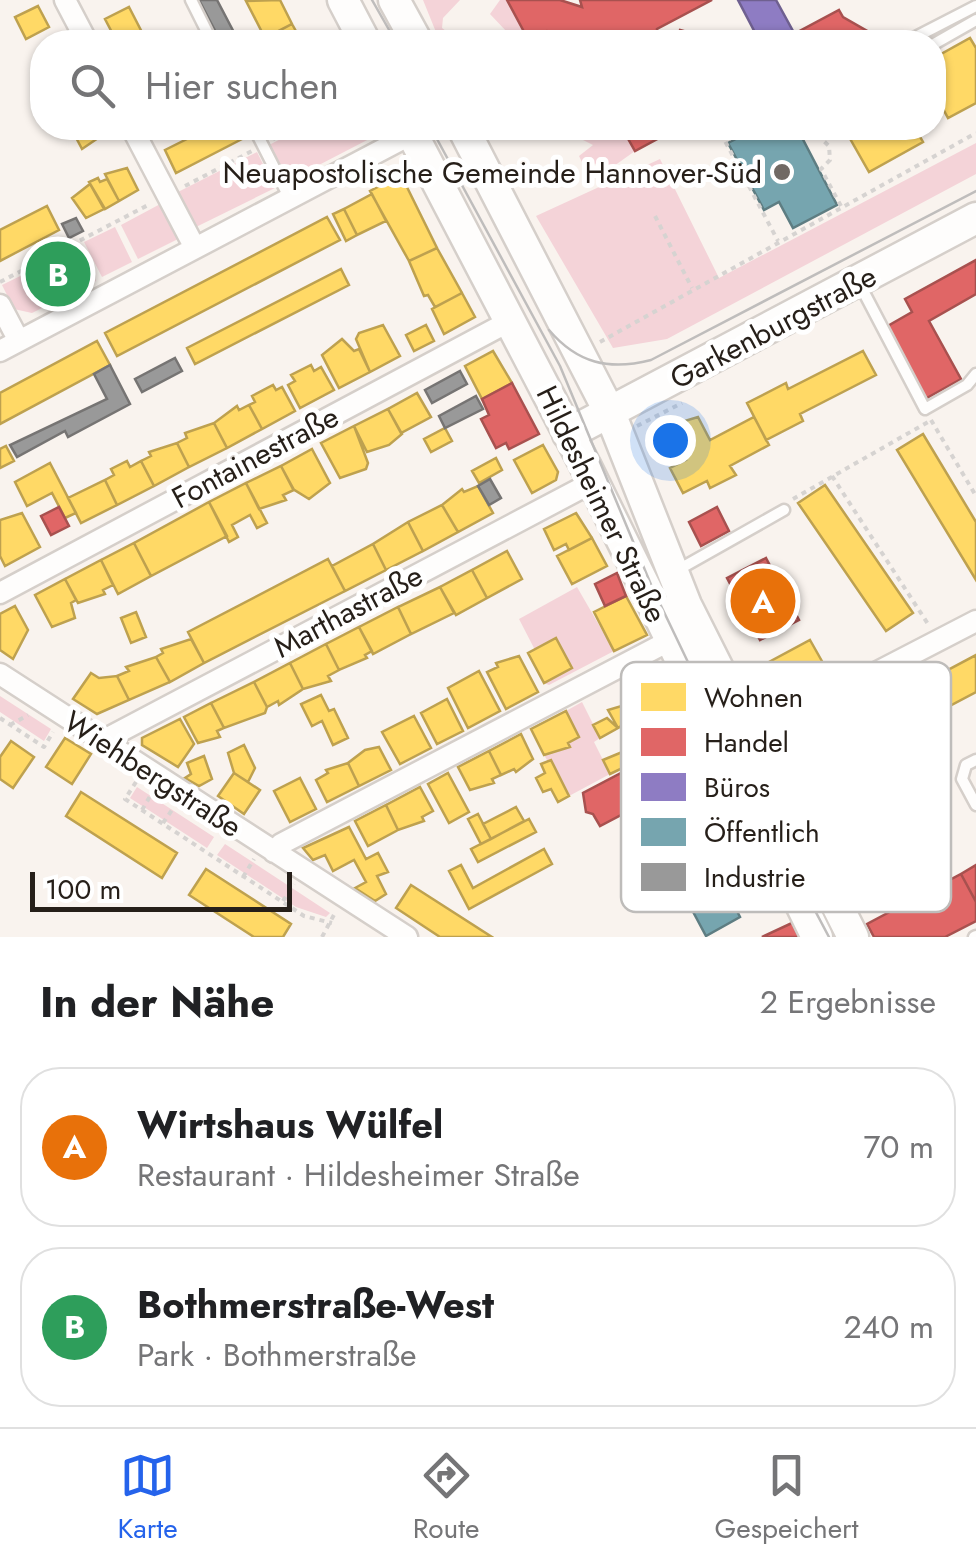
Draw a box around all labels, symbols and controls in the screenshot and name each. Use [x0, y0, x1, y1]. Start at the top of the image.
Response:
search box [30, 30, 946, 140]
icon: search [65, 58, 120, 113]
text: Hier suchen [145, 58, 339, 113]
place label: Neuapostolische Gemeinde Hannover-Süd [223, 151, 762, 194]
marker: Neuapostolische Gemeinde Hannover-Süd [771, 161, 793, 183]
pin: B [26, 236, 90, 312]
street label: Garkenburgstraße [662, 254, 884, 400]
street label: Hildesheimer Straße [526, 378, 678, 630]
street label: Fontainestraße [164, 395, 346, 519]
your location [645, 415, 696, 466]
street label: Marthastraße [266, 554, 430, 668]
pin: A [730, 564, 796, 638]
legend [621, 662, 951, 912]
text: Wohnen [704, 677, 803, 718]
street label: Wiehbergstraße [55, 700, 251, 848]
text: Handel [704, 722, 789, 763]
text: Büros [704, 767, 770, 808]
text: Öffentlich [704, 812, 820, 853]
text: Industrie [704, 857, 806, 898]
scale bar [30, 867, 292, 911]
text: 100 m [45, 869, 121, 910]
text: In der Nähe [40, 972, 274, 1033]
text: 2 Ergebnisse [760, 979, 936, 1025]
text: Wirtshaus Wülfel [137, 1097, 443, 1152]
text: A [63, 1124, 86, 1170]
text: 70 m [863, 1124, 934, 1170]
text: Restaurant · Hildesheimer Straße [137, 1152, 580, 1198]
text: Bothmerstraße-West [137, 1277, 494, 1332]
text: B [64, 1304, 85, 1350]
text: 240 m [843, 1304, 934, 1350]
text: Park · Bothmerstraße [137, 1332, 417, 1378]
tab: Karte [118, 1448, 178, 1549]
tab: Route [413, 1448, 479, 1549]
tab: Gespeichert [715, 1448, 858, 1549]

